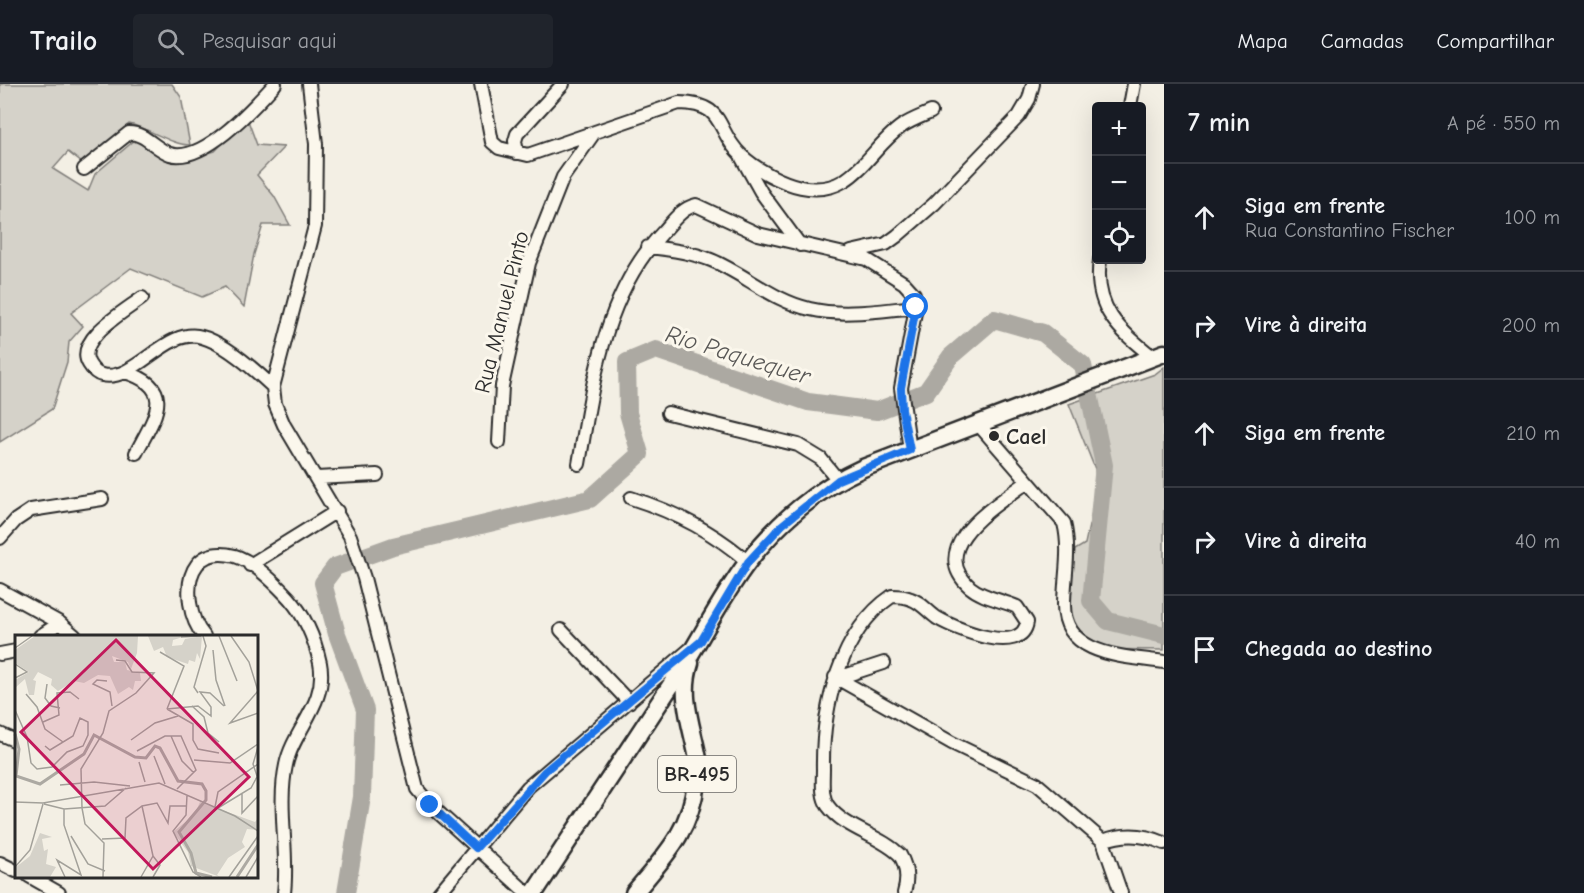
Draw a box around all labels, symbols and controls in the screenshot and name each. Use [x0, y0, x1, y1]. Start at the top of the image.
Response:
search box [133, 14, 553, 68]
text: Trailo [30, 25, 97, 57]
icon: search [154, 25, 187, 58]
text: Pesquisar aqui [202, 28, 337, 54]
text: Mapa [1237, 29, 1288, 53]
text: Camadas [1321, 29, 1404, 53]
text: Compartilhar [1437, 29, 1554, 53]
map controls [1092, 102, 1146, 264]
button: + [1092, 102, 1146, 156]
text: 7 min [1188, 108, 1250, 138]
text: A pé · 550 m [1447, 112, 1560, 135]
button: − [1092, 156, 1146, 210]
text: Siga em frente [1245, 193, 1385, 219]
icon: ahead [1188, 201, 1221, 234]
text: 100 m [1505, 206, 1560, 229]
button: locate [1092, 210, 1146, 264]
text: Rua Constantino Fischer [1245, 219, 1454, 242]
street label: Rua Manuel Pinto [469, 228, 535, 396]
route start [902, 293, 928, 319]
icon: right [1188, 309, 1221, 342]
text: Vire à direita [1245, 312, 1367, 338]
text: 200 m [1502, 314, 1560, 337]
water label: Rio Paquequer [662, 320, 815, 391]
icon: ahead [1188, 417, 1221, 450]
text: Siga em frente [1245, 420, 1385, 446]
text: 210 m [1506, 422, 1560, 445]
place label: Cael [1006, 424, 1046, 450]
marker: Cael [987, 429, 1001, 443]
icon: right [1188, 525, 1221, 558]
text: Vire à direita [1245, 528, 1367, 554]
text: 40 m [1515, 530, 1560, 553]
icon: arrive [1188, 633, 1221, 666]
inset map [15, 635, 258, 878]
text: Chegada ao destino [1245, 636, 1432, 662]
road number: BR-495 [658, 756, 736, 792]
route end [416, 791, 442, 817]

